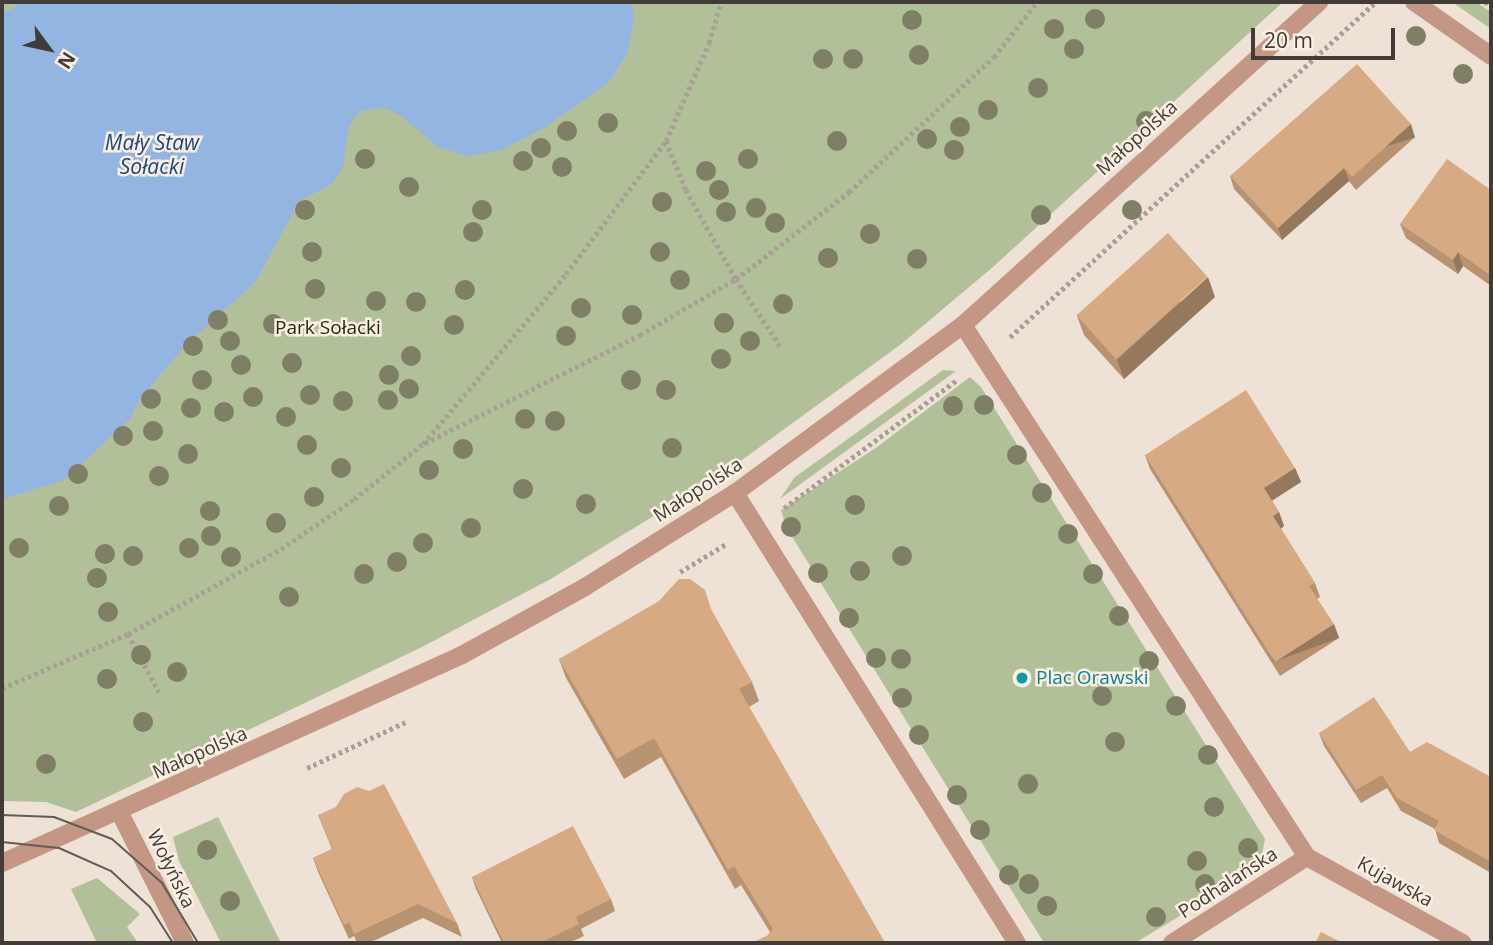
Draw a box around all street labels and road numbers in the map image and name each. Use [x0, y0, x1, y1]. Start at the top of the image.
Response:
street label: Małopolska [1092, 96, 1182, 180]
street label: Małopolska [649, 453, 747, 527]
street label: Małopolska [149, 722, 251, 784]
street label: Wołyńska [142, 826, 200, 912]
street label: Podhalańska [1174, 843, 1282, 923]
street label: Kujawska [1353, 852, 1437, 912]

